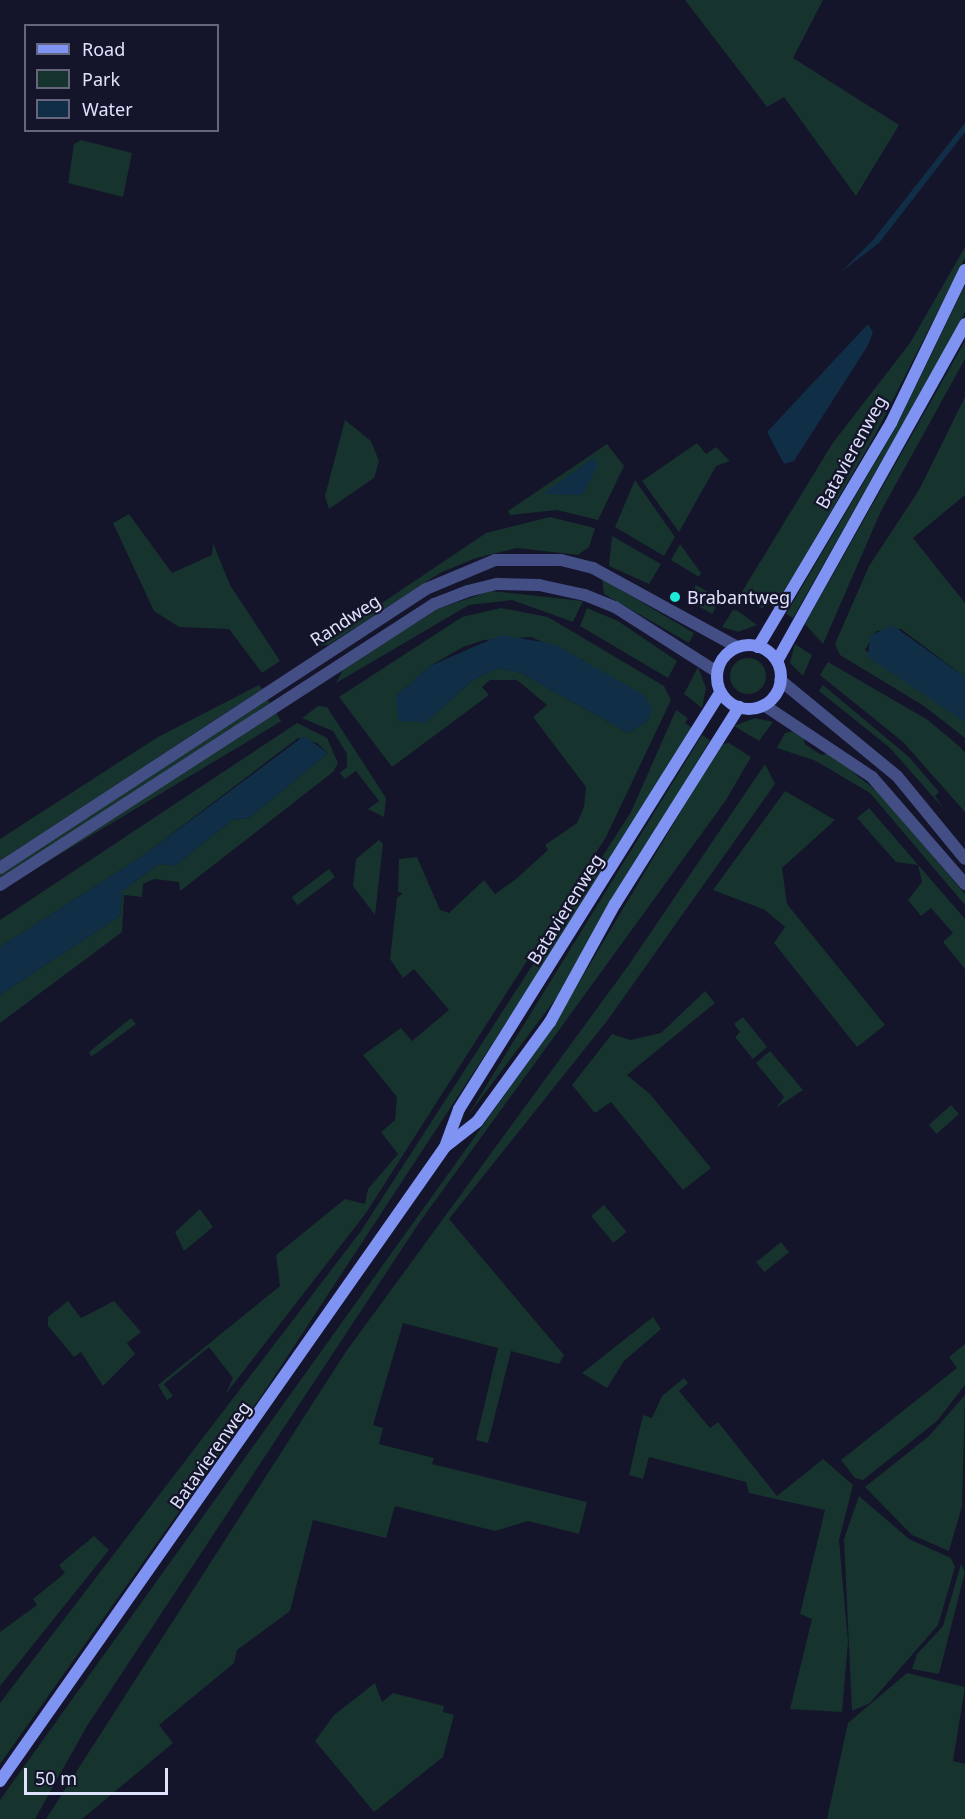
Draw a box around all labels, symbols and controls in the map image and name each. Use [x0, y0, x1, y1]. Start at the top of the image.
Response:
legend [24, 24, 219, 132]
text: Road [82, 37, 125, 61]
text: Park [82, 67, 120, 91]
text: Water [82, 97, 133, 121]
street label: Batavierenweg [811, 392, 891, 512]
place label: Brabantweg [687, 586, 790, 608]
street label: Randweg [306, 589, 384, 651]
marker: Brabantweg [668, 590, 682, 604]
street label: Batavierenweg [522, 850, 608, 968]
street label: Batavierenweg [165, 1397, 255, 1513]
scale bar [27, 1756, 171, 1794]
text: 50 m [35, 1766, 77, 1790]

